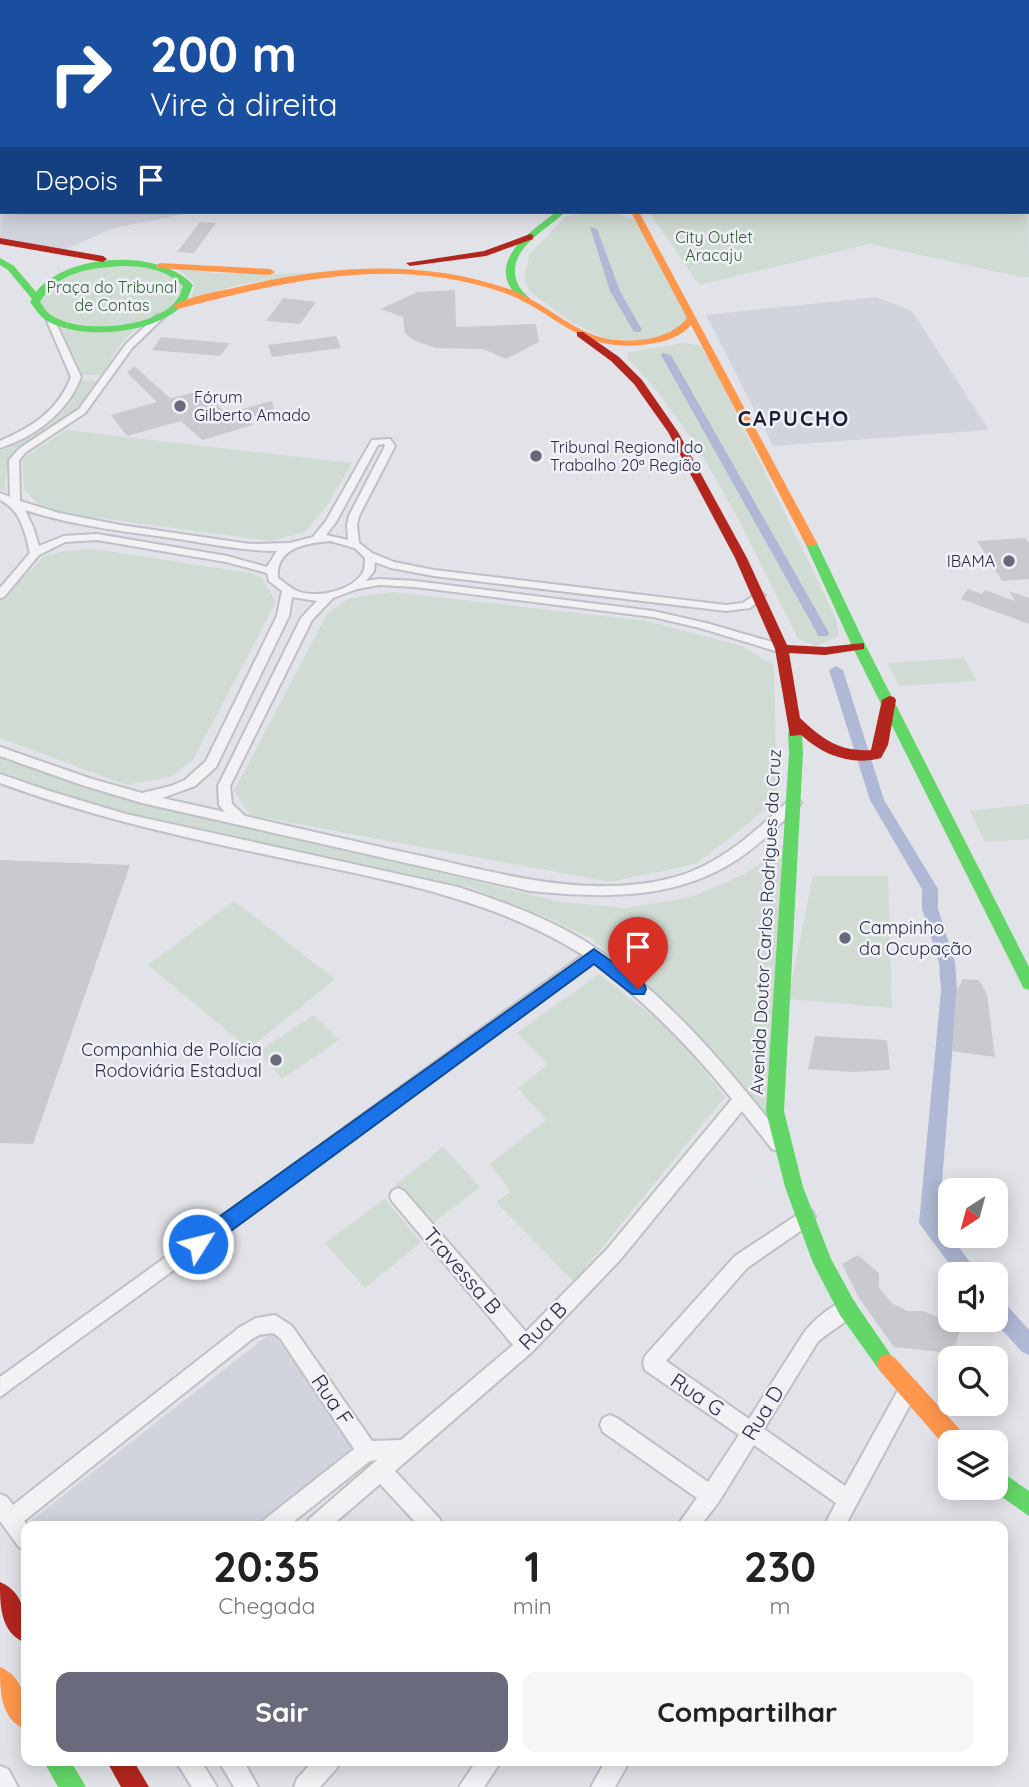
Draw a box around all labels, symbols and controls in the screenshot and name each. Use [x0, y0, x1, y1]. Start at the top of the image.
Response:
text: 200 m [150, 23, 297, 84]
icon: right [35, 28, 126, 119]
text: Vire à direita [150, 84, 338, 124]
icon: arrive [132, 161, 170, 199]
text: Depois [35, 164, 118, 197]
park label: City Outlet Aracaju [675, 227, 753, 265]
park label: Praça do Tribunal de Contas [47, 277, 178, 315]
place label: Fórum Gilberto Amado [194, 387, 311, 425]
marker: Fórum Gilberto Amado [172, 398, 188, 414]
district label: CAPUCHO [738, 405, 850, 431]
place label: Tribunal Regional do Trabalho 20ª Região [550, 437, 703, 475]
marker: Tribunal Regional do Trabalho 20ª Região [528, 448, 544, 464]
place label: IBAMA [947, 551, 995, 571]
marker: IBAMA [1001, 553, 1017, 569]
street label: Avenida Doutor Carlos Rodrigues da Cruz [745, 749, 786, 1095]
place label: Campinho da Ocupação [859, 916, 972, 960]
pin [608, 917, 668, 989]
icon: arrive [619, 928, 657, 966]
marker: Campinho da Ocupação [837, 930, 853, 946]
place label: Companhia de Polícia Rodoviária Estadual [81, 1038, 262, 1082]
marker: Companhia de Polícia Rodoviária Estadual [268, 1052, 284, 1068]
north arrow [938, 1178, 1008, 1248]
map controls [938, 1178, 1008, 1500]
position arrow [161, 1207, 235, 1281]
street label: Travessa B [418, 1222, 508, 1319]
button: sound [938, 1262, 1008, 1332]
street label: Rua B [513, 1296, 572, 1355]
button: search [938, 1346, 1008, 1416]
street label: Rua G [666, 1367, 729, 1421]
street label: Rua F [306, 1369, 359, 1430]
street label: Rua D [735, 1380, 789, 1445]
button: layers [938, 1430, 1008, 1500]
text: 20:35 [213, 1540, 321, 1593]
text: 1 [524, 1540, 540, 1593]
text: 230 [744, 1540, 816, 1593]
text: Chegada [218, 1591, 315, 1620]
text: min [513, 1591, 552, 1620]
text: m [769, 1591, 790, 1620]
button: Sair [56, 1672, 508, 1752]
button: Compartilhar [522, 1672, 973, 1752]

